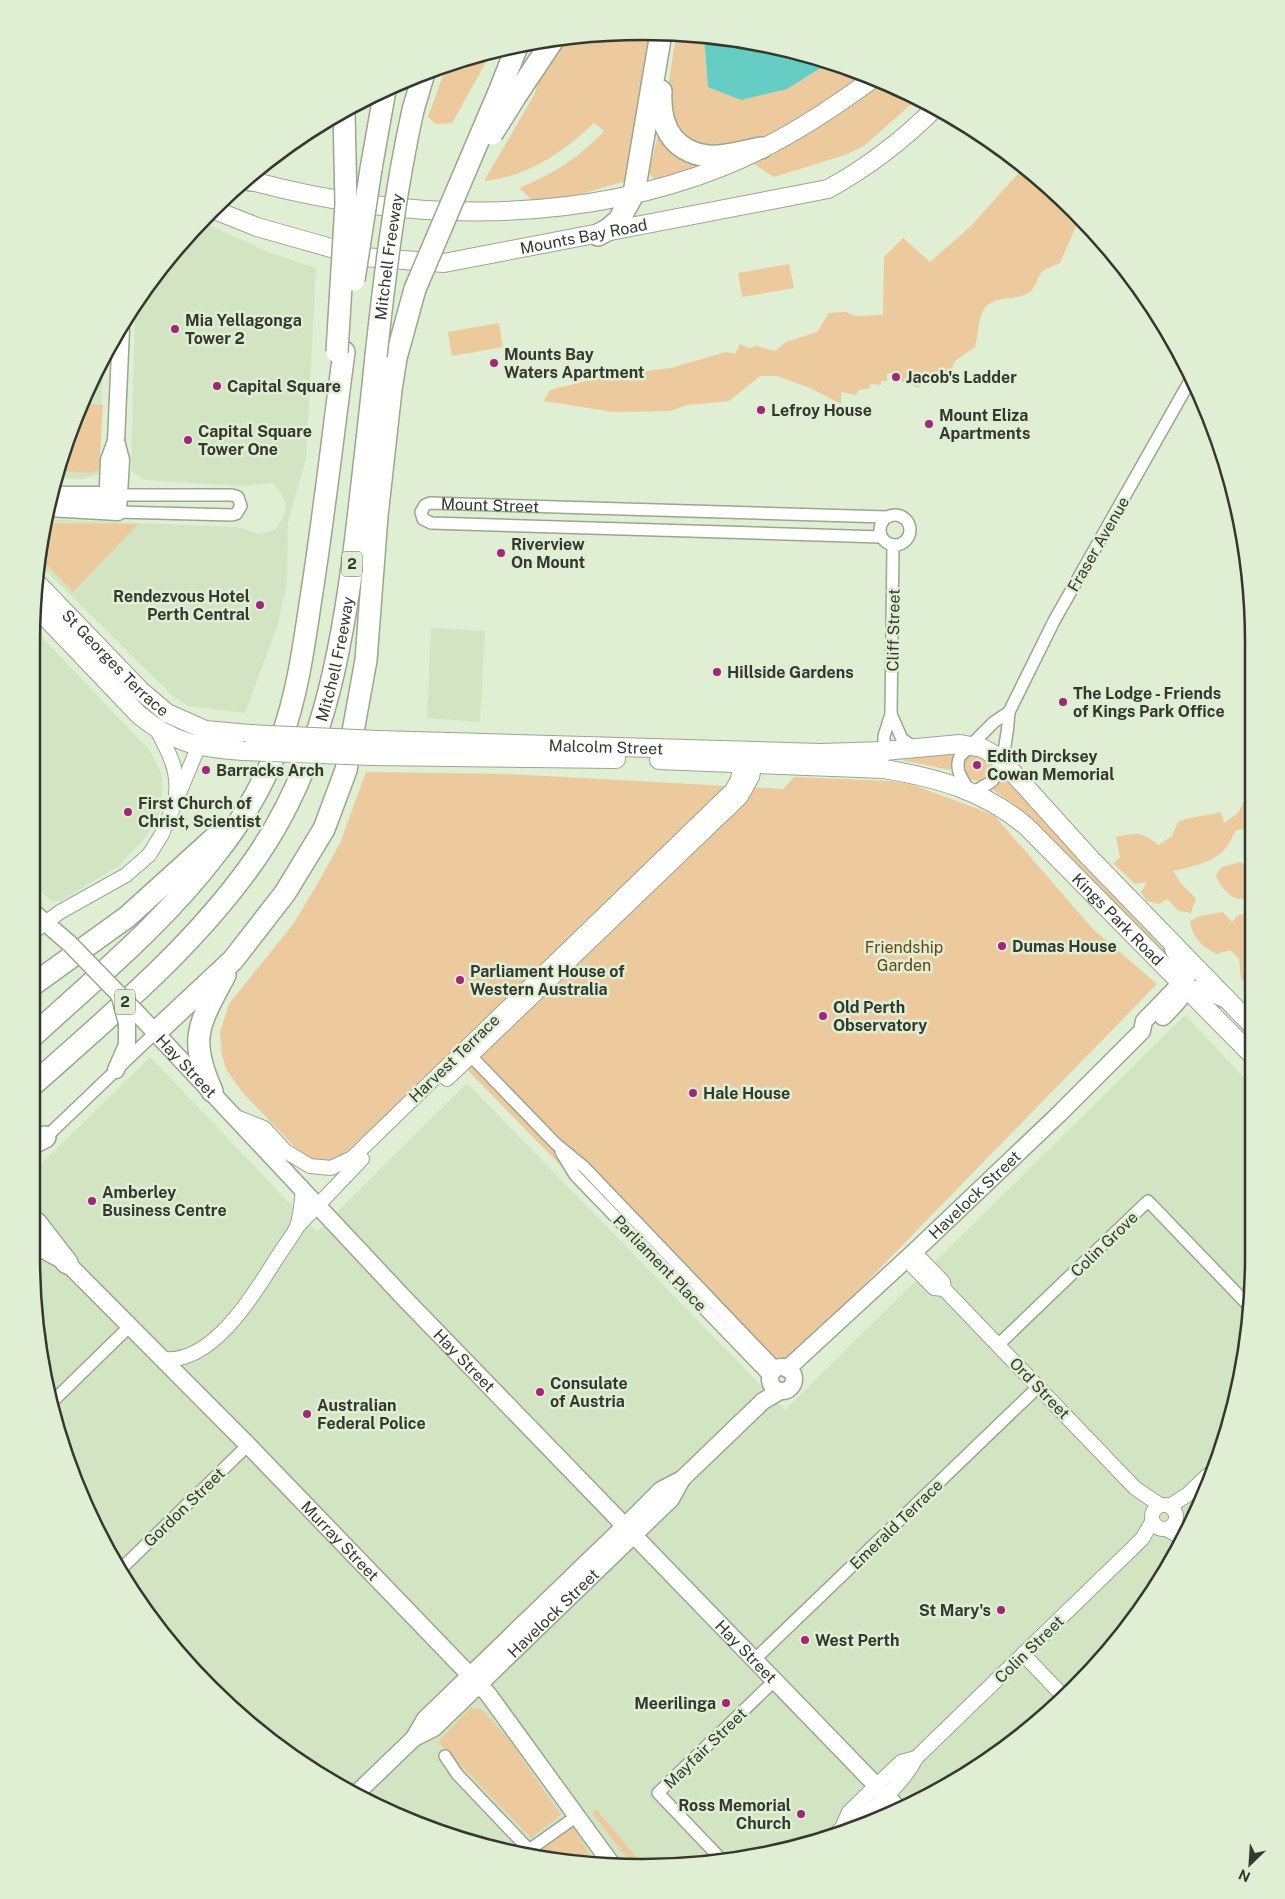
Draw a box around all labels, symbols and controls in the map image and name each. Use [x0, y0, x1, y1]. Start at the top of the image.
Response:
street label: Mitchell Freeway [371, 192, 407, 321]
street label: Mounts Bay Road [518, 215, 649, 258]
place label: Mia Yellagonga Tower 2 [185, 311, 302, 348]
marker: Mia Yellagonga Tower 2 [169, 323, 181, 335]
place label: Mounts Bay Waters Apartment [504, 345, 645, 382]
marker: Mounts Bay Waters Apartment [488, 357, 500, 369]
place label: Jacob's Ladder [906, 368, 1017, 387]
marker: Jacob's Ladder [890, 371, 902, 383]
place label: Capital Square [227, 377, 341, 396]
marker: Capital Square [211, 380, 223, 392]
place label: Lefroy House [771, 401, 872, 420]
marker: Lefroy House [755, 404, 767, 416]
place label: Mount Eliza Apartments [939, 406, 1030, 443]
marker: Mount Eliza Apartments [923, 418, 935, 430]
place label: Capital Square Tower One [198, 422, 312, 459]
marker: Capital Square Tower One [182, 434, 194, 446]
street label: Fraser Avenue [1064, 493, 1133, 595]
street label: Mount Street [441, 494, 539, 516]
place label: Riverview On Mount [511, 535, 585, 572]
marker: Riverview On Mount [495, 547, 507, 559]
road number: 2 [342, 552, 362, 576]
place label: Rendezvous Hotel Perth Central [113, 587, 250, 624]
street label: Cliff Street [883, 589, 904, 671]
street label: Mitchell Freeway [312, 595, 358, 724]
marker: Rendezvous Hotel Perth Central [254, 599, 266, 611]
street label: St Georges Terrace [58, 606, 173, 720]
place label: Hillside Gardens [727, 663, 854, 682]
marker: Hillside Gardens [711, 666, 723, 678]
place label: The Lodge - Friends of Kings Park Office [1073, 684, 1225, 721]
marker: The Lodge - Friends of Kings Park Office [1057, 696, 1069, 708]
street label: Malcolm Street [548, 736, 663, 758]
place label: Edith Dircksey Cowan Memorial [987, 747, 1114, 784]
marker: Edith Dircksey Cowan Memorial [971, 759, 983, 771]
place label: Barracks Arch [216, 761, 324, 780]
marker: Barracks Arch [200, 764, 212, 776]
place label: First Church of Christ, Scientist [138, 794, 262, 831]
marker: First Church of Christ, Scientist [122, 806, 134, 818]
street label: Kings Park Road [1068, 869, 1167, 969]
place label: Dumas House [1012, 937, 1117, 956]
park label: Friendship Garden [865, 938, 943, 975]
marker: Dumas House [996, 940, 1008, 952]
place label: Parliament House of Western Australia [470, 962, 625, 999]
marker: Parliament House of Western Australia [454, 974, 466, 986]
road number: 2 [115, 990, 135, 1014]
place label: Old Perth Observatory [833, 998, 927, 1035]
street label: Harvest Terrace [405, 1010, 504, 1106]
marker: Old Perth Observatory [817, 1010, 829, 1022]
street label: Hay Street [152, 1030, 220, 1102]
place label: Hale House [703, 1084, 790, 1103]
marker: Hale House [687, 1087, 699, 1099]
street label: Havelock Street [925, 1147, 1025, 1243]
place label: Amberley Business Centre [102, 1183, 227, 1220]
marker: Amberley Business Centre [86, 1195, 98, 1207]
street label: Colin Grove [1067, 1208, 1142, 1281]
street label: Parliament Place [609, 1211, 710, 1315]
street label: Hay Street [429, 1325, 499, 1396]
street label: Ord Street [1006, 1354, 1074, 1423]
place label: Consulate of Austria [550, 1374, 628, 1411]
marker: Consulate of Austria [534, 1386, 546, 1398]
place label: Australian Federal Police [317, 1396, 426, 1433]
marker: Australian Federal Police [301, 1408, 313, 1420]
street label: Gordon Street [140, 1464, 229, 1551]
street label: Emerald Terrace [846, 1475, 947, 1573]
street label: Murray Street [297, 1497, 383, 1585]
street label: Havelock Street [504, 1565, 603, 1662]
place label: St Mary's [919, 1601, 991, 1620]
marker: St Mary's [995, 1604, 1007, 1616]
street label: Colin Street [991, 1612, 1068, 1687]
street label: Hay Street [711, 1616, 781, 1687]
place label: West Perth [815, 1631, 900, 1650]
marker: West Perth [799, 1634, 811, 1646]
place label: Meerilinga [634, 1694, 716, 1713]
marker: Meerilinga [720, 1697, 732, 1709]
street label: Mayfair Street [660, 1704, 751, 1793]
place label: Ross Memorial Church [678, 1796, 791, 1833]
marker: Ross Memorial Church [795, 1808, 807, 1820]
north arrow [1225, 1839, 1275, 1889]
text: N [1236, 1866, 1253, 1885]

